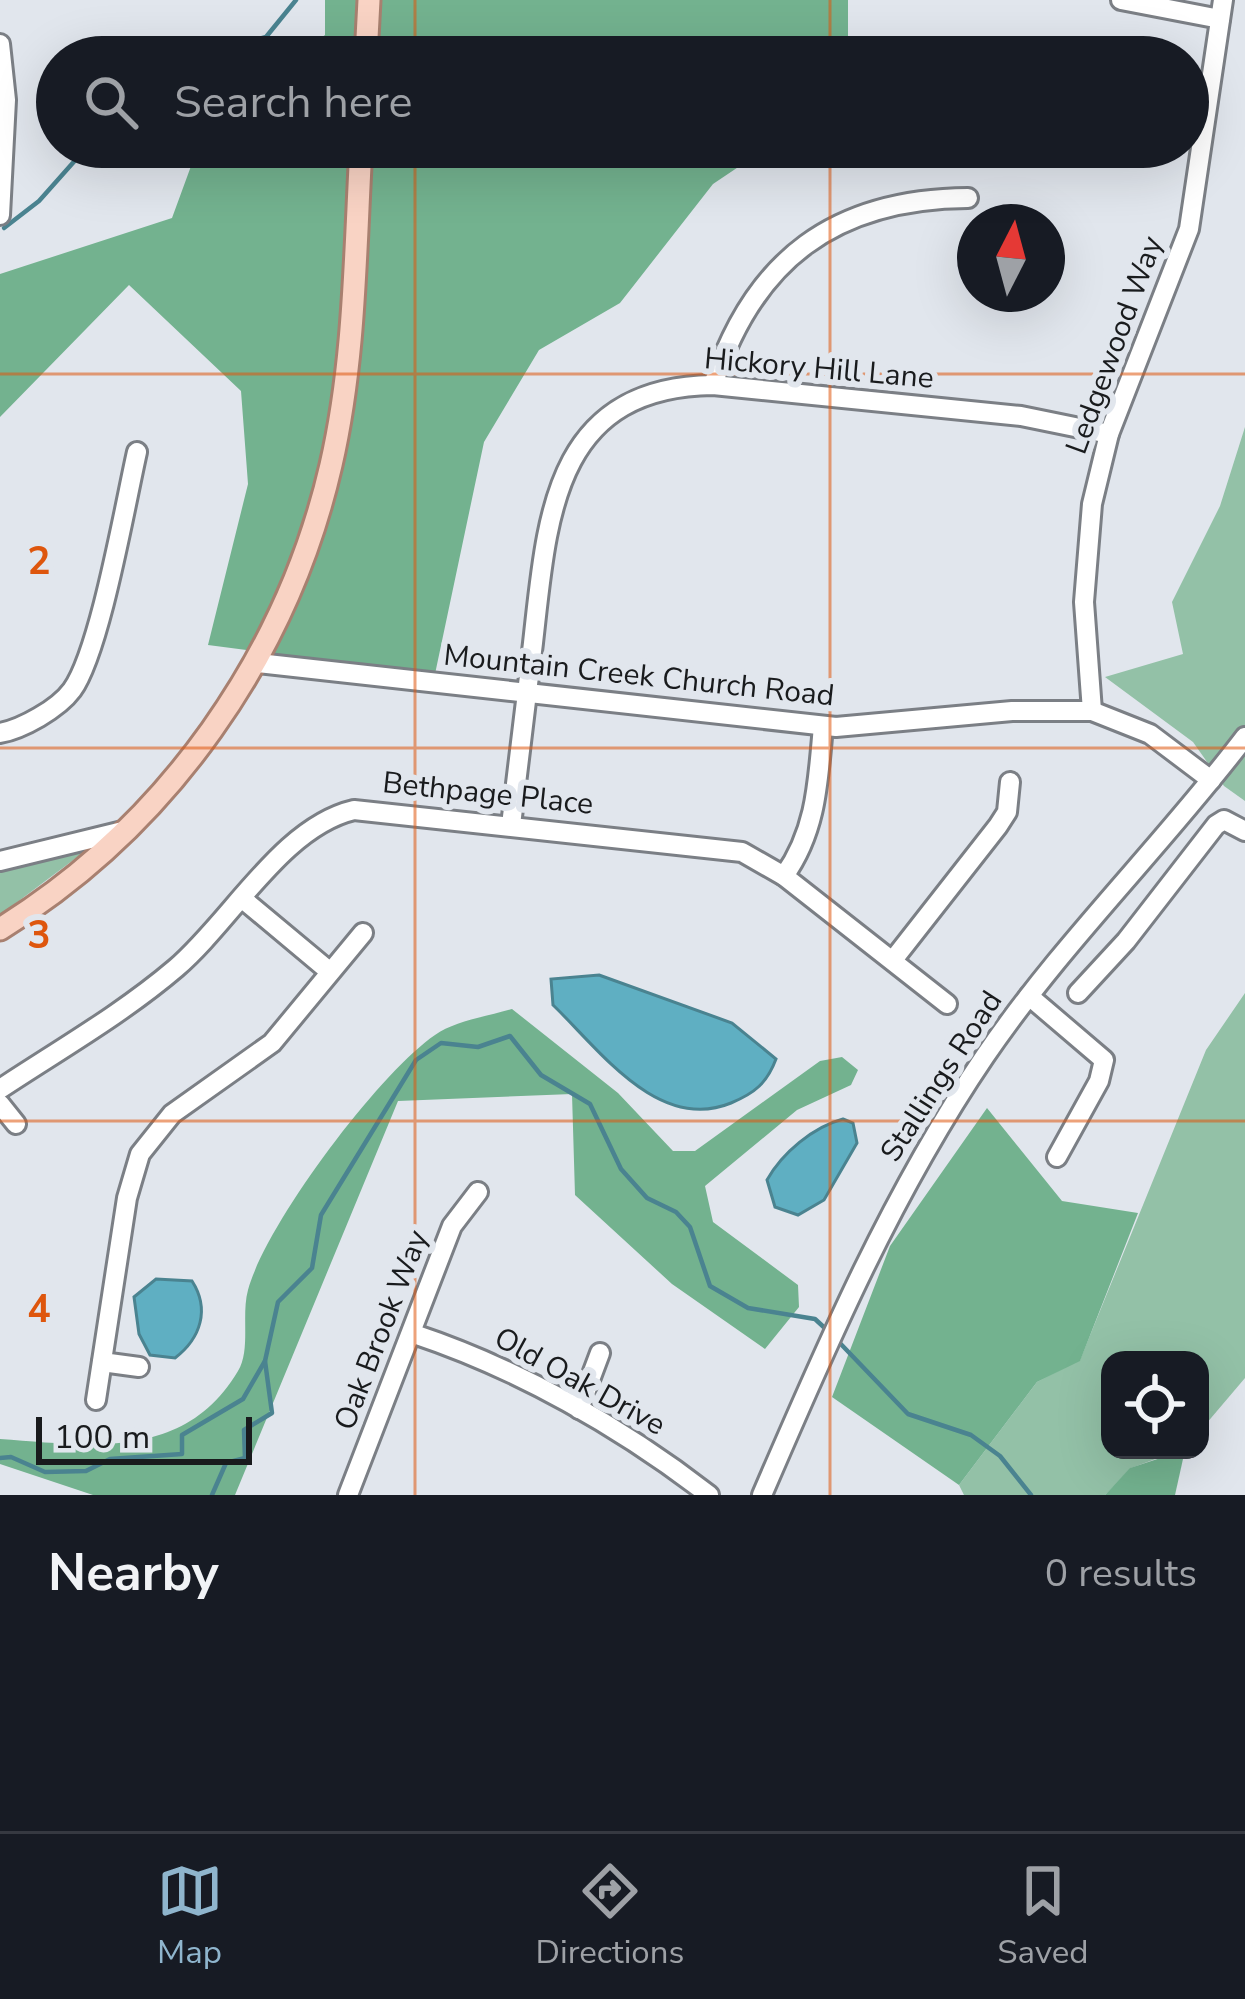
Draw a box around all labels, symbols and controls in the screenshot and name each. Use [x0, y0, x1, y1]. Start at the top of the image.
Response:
search box [36, 36, 1209, 168]
icon: search [78, 69, 144, 135]
text: Search here [174, 72, 413, 133]
north arrow [957, 204, 1065, 312]
street label: Ledgewood Way [1056, 230, 1173, 460]
street label: Hickory Hill Lane [703, 338, 935, 399]
text: 2 [27, 535, 51, 588]
street label: Mountain Creek Church Road [442, 635, 836, 716]
street label: Bethpage Place [381, 762, 595, 825]
text: 3 [27, 909, 51, 962]
street label: Stallings Road [871, 983, 1012, 1170]
street label: Oak Brook Way [325, 1224, 439, 1436]
text: 4 [27, 1283, 51, 1336]
street label: Old Oak Drive [487, 1318, 673, 1445]
map controls [1101, 1351, 1209, 1459]
button: locate [1101, 1351, 1209, 1459]
scale bar [36, 1411, 252, 1464]
text: 100 m [54, 1415, 150, 1460]
text: Nearby [48, 1538, 219, 1608]
text: 0 results [1045, 1547, 1197, 1600]
tab: Map [157, 1858, 223, 1975]
tab: Directions [536, 1858, 684, 1975]
tab: Saved [997, 1858, 1088, 1975]

